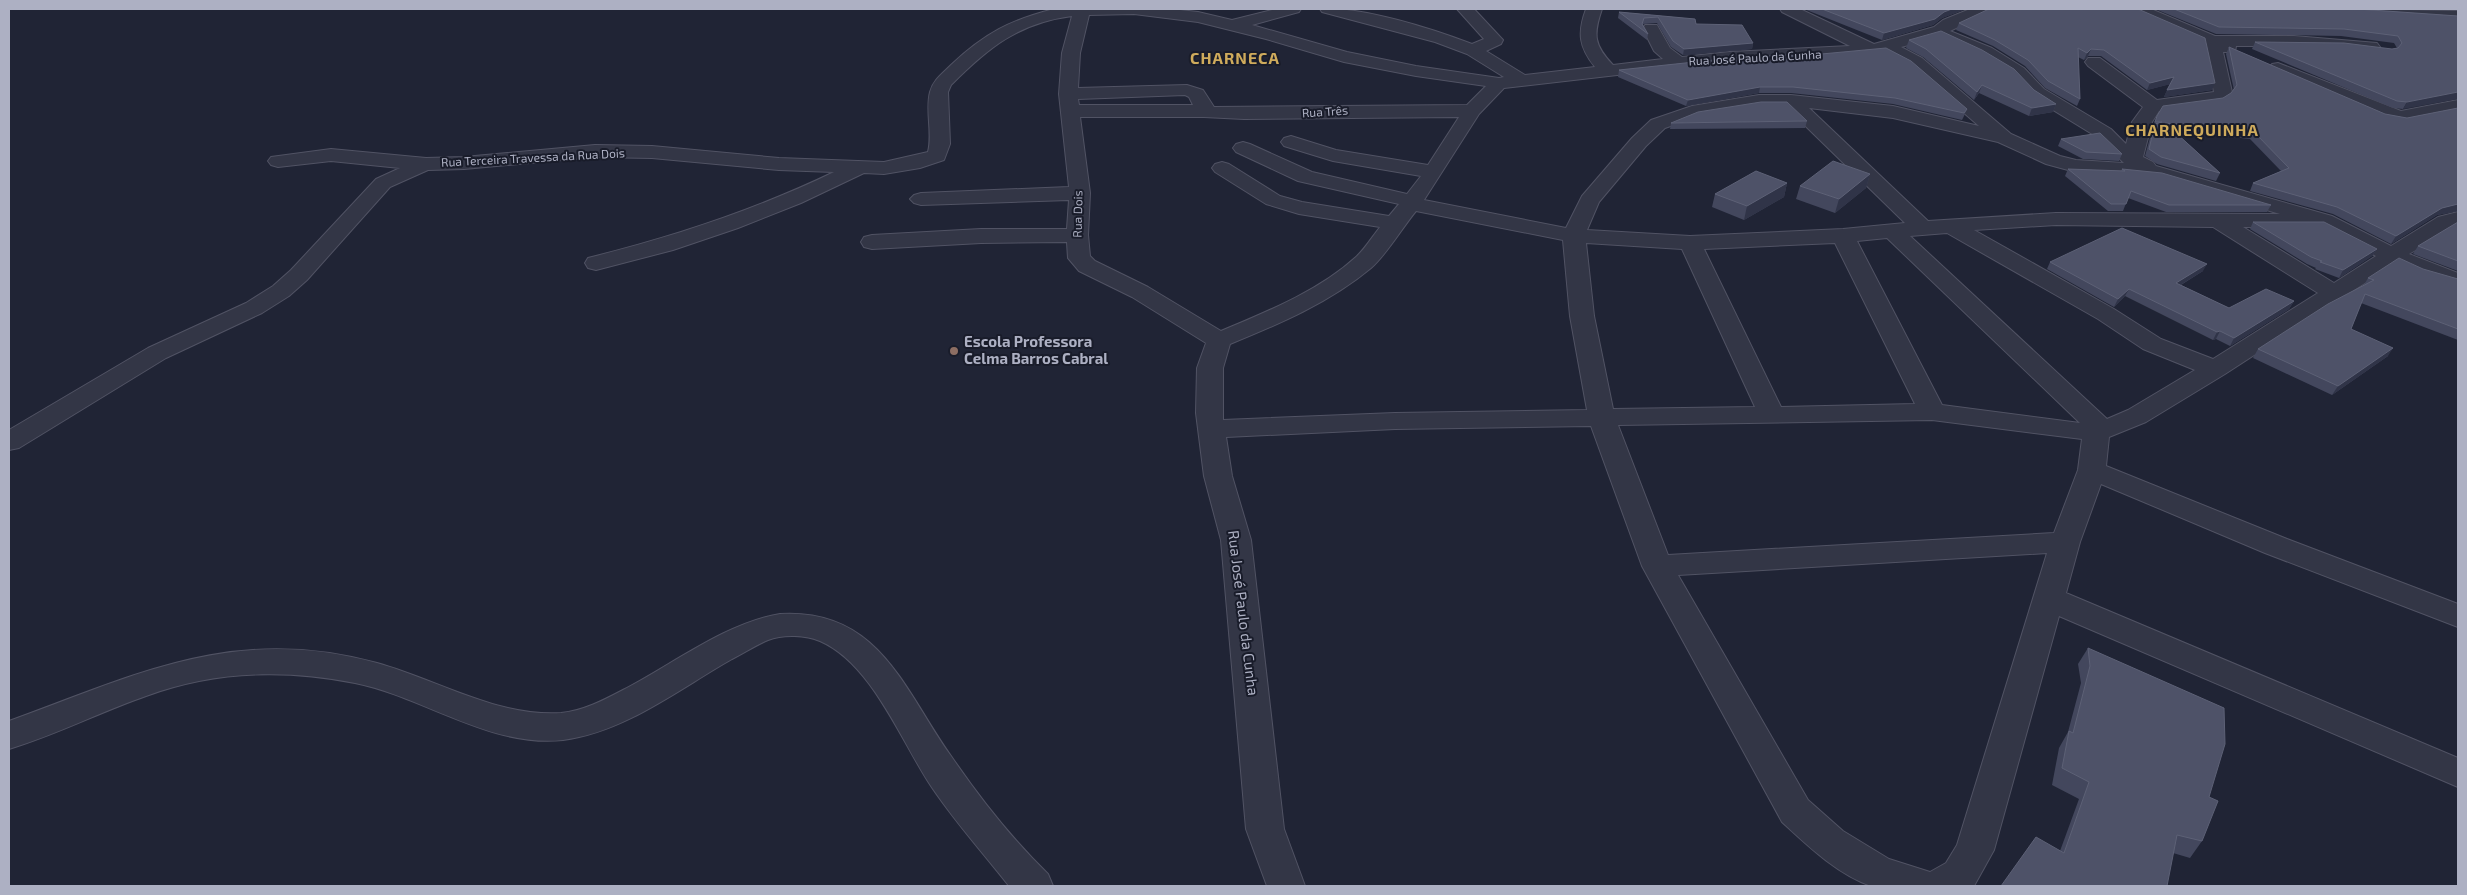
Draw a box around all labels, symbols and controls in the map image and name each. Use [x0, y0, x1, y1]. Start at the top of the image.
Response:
street label: Rua José Paulo da Cunha [1688, 47, 1822, 67]
district label: CHARNECA [1190, 48, 1280, 67]
street label: Rua Três [1301, 102, 1349, 120]
district label: CHARNEQUINHA [2125, 120, 2259, 140]
street label: Rua Terceira Travessa da Rua Dois [441, 145, 625, 169]
street label: Rua Dois [1070, 190, 1084, 238]
place label: Escola Professora Celma Barros Cabral [964, 332, 1108, 367]
marker: Escola Professora Celma Barros Cabral [948, 345, 960, 357]
street label: Rua José Paulo da Cunha [1225, 529, 1263, 697]

